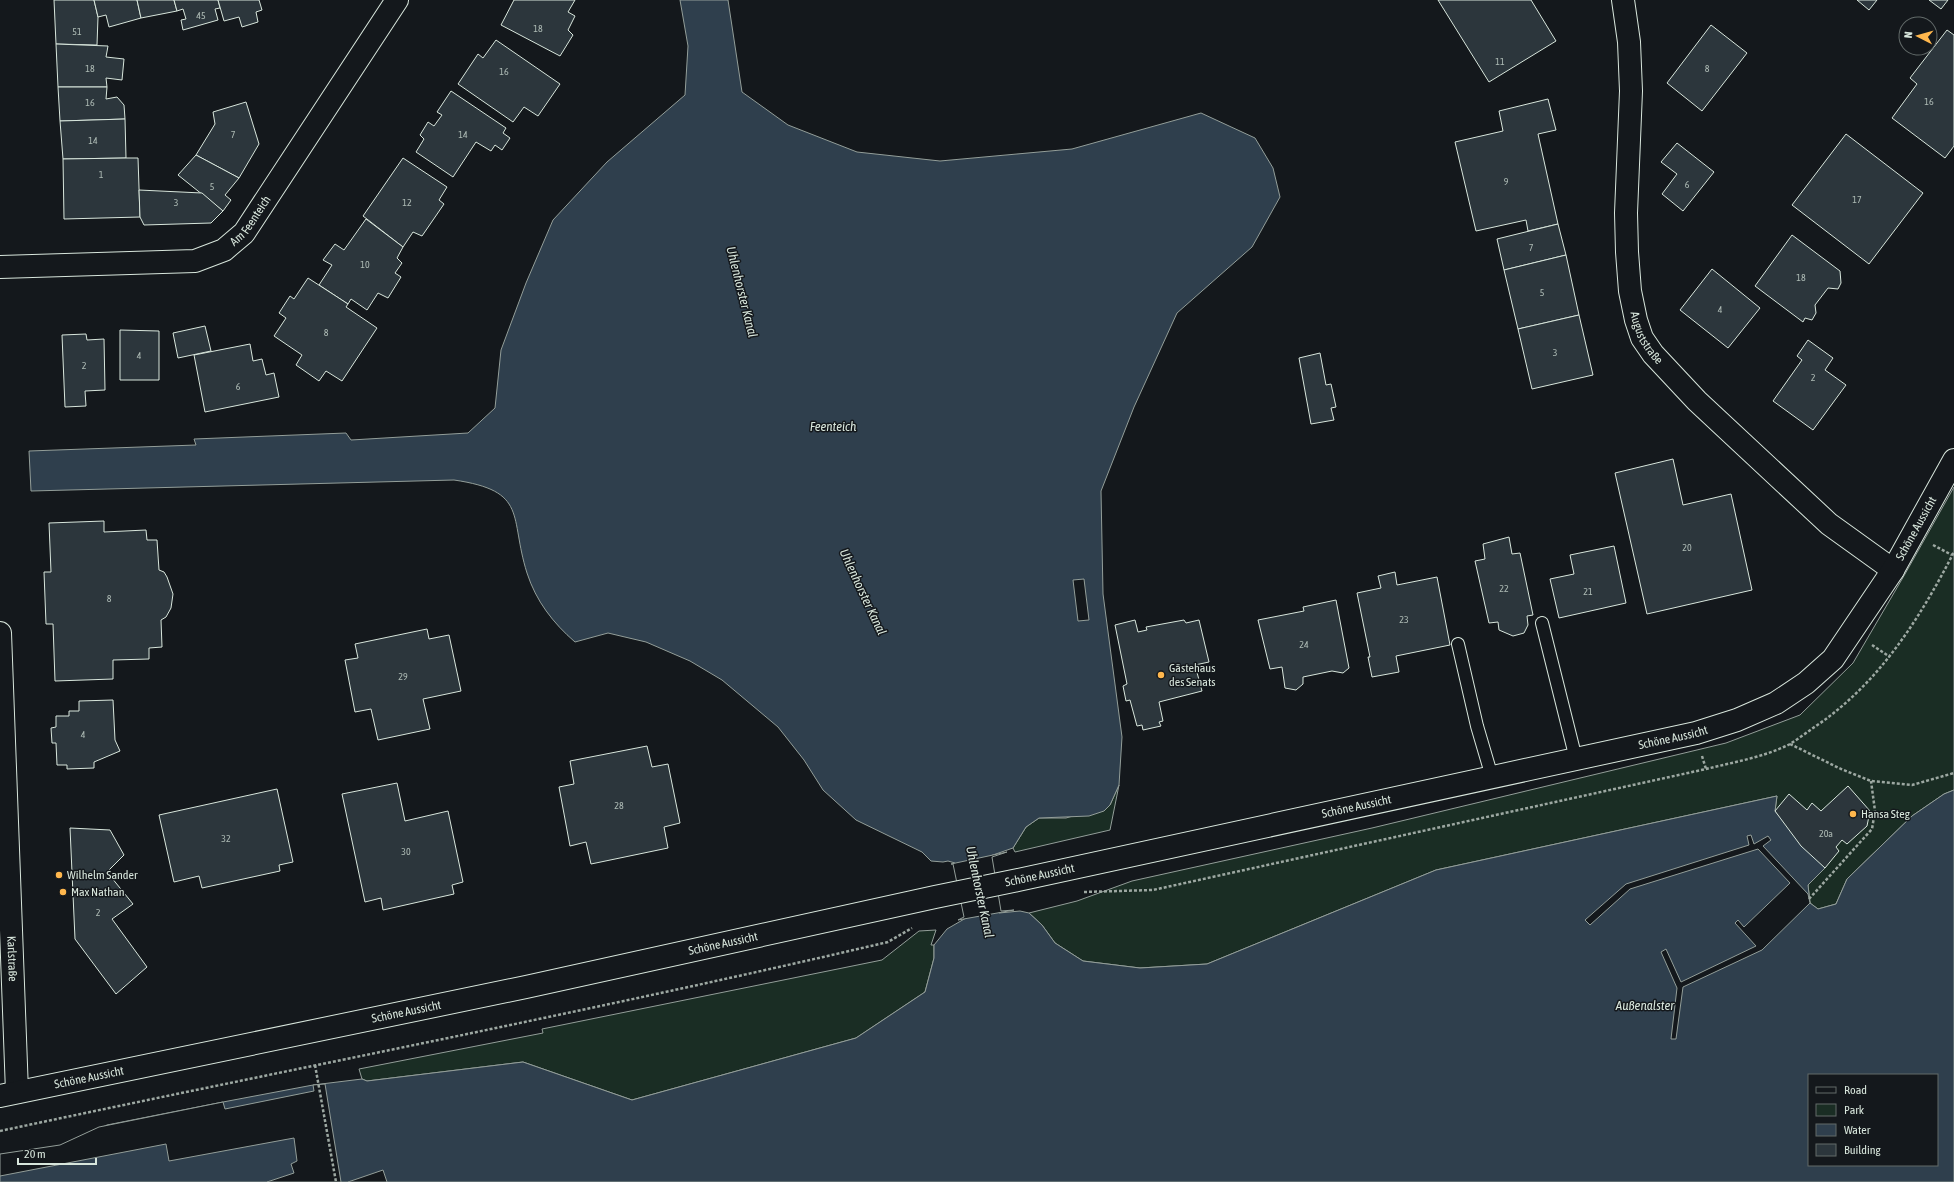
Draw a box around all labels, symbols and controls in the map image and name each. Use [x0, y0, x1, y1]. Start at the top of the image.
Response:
house number: 45 [196, 10, 206, 21]
north arrow [1898, 16, 1938, 56]
house number: 18 [533, 23, 543, 34]
house number: 51 [72, 26, 82, 37]
text: N [1902, 31, 1914, 39]
house number: 11 [1495, 56, 1505, 67]
house number: 18 [85, 63, 95, 74]
house number: 8 [1705, 63, 1710, 74]
house number: 16 [499, 66, 509, 77]
house number: 16 [1924, 96, 1934, 107]
house number: 16 [85, 97, 95, 108]
house number: 7 [231, 129, 236, 140]
house number: 14 [458, 129, 468, 140]
house number: 14 [88, 135, 98, 146]
house number: 1 [99, 169, 104, 180]
house number: 9 [1504, 176, 1509, 187]
house number: 6 [1685, 179, 1690, 190]
house number: 5 [210, 181, 215, 192]
street label: Am Feenteich [227, 193, 274, 249]
house number: 17 [1852, 194, 1862, 205]
house number: 3 [174, 197, 179, 208]
house number: 12 [402, 197, 412, 208]
house number: 7 [1529, 242, 1534, 253]
water label: Uhlenhorster Kanal [723, 245, 761, 339]
house number: 10 [360, 259, 370, 270]
house number: 18 [1796, 272, 1806, 283]
house number: 5 [1540, 287, 1545, 298]
house number: 4 [1718, 304, 1723, 315]
street label: Auguststraße [1627, 310, 1666, 367]
house number: 8 [324, 327, 329, 338]
house number: 3 [1553, 347, 1558, 358]
house number: 4 [137, 350, 142, 361]
house number: 2 [82, 360, 87, 371]
house number: 2 [1811, 372, 1816, 383]
house number: 6 [236, 381, 241, 392]
water label: Feenteich [810, 419, 857, 434]
street label: Schöne Aussicht [1893, 494, 1940, 563]
house number: 20 [1682, 542, 1692, 553]
water label: Uhlenhorster Kanal [836, 547, 890, 637]
house number: 22 [1499, 583, 1509, 594]
house number: 21 [1583, 586, 1593, 597]
house number: 8 [107, 593, 112, 604]
house number: 23 [1399, 614, 1409, 625]
house number: 24 [1299, 639, 1309, 650]
place label: Gästehaus des Senats [1169, 661, 1216, 689]
marker: Gästehaus des Senats [1156, 670, 1166, 680]
house number: 29 [398, 671, 408, 682]
street label: Schöne Aussicht [1637, 723, 1710, 752]
house number: 4 [81, 729, 86, 740]
street label: Schöne Aussicht [1320, 792, 1393, 821]
house number: 28 [614, 800, 624, 811]
place label: Hansa Steg [1861, 807, 1911, 821]
marker: Hansa Steg [1848, 809, 1858, 819]
house number: 20a [1819, 828, 1833, 839]
house number: 32 [221, 833, 231, 844]
water label: Uhlenhorster Kanal [963, 845, 997, 939]
house number: 30 [401, 846, 411, 857]
street label: Schöne Aussicht [1004, 861, 1076, 889]
place label: Wilhelm Sander [67, 868, 138, 882]
marker: Wilhelm Sander [54, 870, 64, 880]
place label: Max Nathan [71, 885, 124, 899]
marker: Max Nathan [58, 887, 68, 897]
house number: 2 [96, 907, 101, 918]
street label: Schöne Aussicht [687, 929, 760, 958]
street label: Karlstraße [4, 936, 20, 982]
street label: Schöne Aussicht [370, 998, 443, 1026]
water label: Außenalster [1615, 998, 1675, 1013]
street label: Schöne Aussicht [53, 1063, 126, 1092]
legend [1808, 1074, 1938, 1166]
text: Road [1844, 1083, 1867, 1097]
text: Park [1844, 1103, 1865, 1117]
text: Water [1844, 1123, 1871, 1137]
scale bar [18, 1140, 96, 1166]
text: Building [1844, 1143, 1882, 1157]
text: 20 m [24, 1147, 46, 1161]

